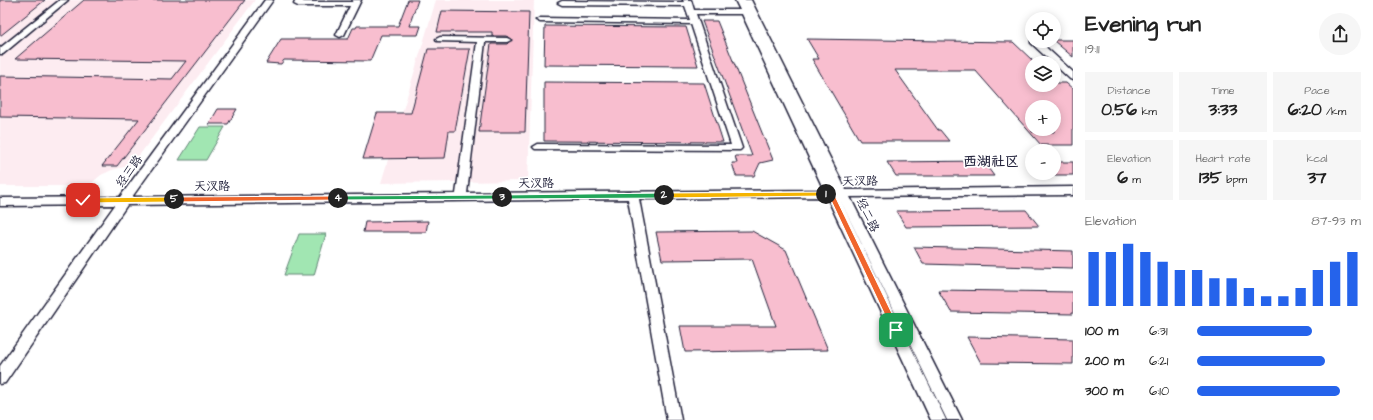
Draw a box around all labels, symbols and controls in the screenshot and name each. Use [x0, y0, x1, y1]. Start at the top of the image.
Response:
text: Evening run [1085, 9, 1201, 40]
map controls [1025, 12, 1061, 180]
button: locate [1025, 12, 1061, 48]
button: share [1319, 13, 1361, 55]
text: 19:11 [1085, 40, 1100, 58]
button: layers [1025, 56, 1061, 92]
text: Distance [1108, 83, 1150, 98]
text: Time [1211, 83, 1235, 98]
text: Pace [1304, 83, 1330, 98]
text: 0.56 [1101, 98, 1137, 122]
text: 3:33 [1209, 98, 1237, 122]
text: 6:20 [1288, 98, 1322, 122]
button: + [1025, 100, 1061, 136]
text: km [1137, 104, 1157, 119]
text: /km [1322, 104, 1346, 119]
button: − [1025, 144, 1061, 180]
text: Elevation [1107, 151, 1151, 166]
text: Heart rate [1195, 151, 1251, 166]
text: kcal [1306, 151, 1328, 166]
street label: 经三路 [112, 152, 147, 191]
district label: 西湖社区 [963, 152, 1019, 172]
text: 6 [1117, 166, 1128, 190]
text: 135 [1199, 166, 1222, 190]
text: 37 [1307, 166, 1327, 190]
text: m [1128, 172, 1141, 187]
text: bpm [1222, 172, 1247, 187]
street label: 天汊路 [842, 173, 878, 190]
street label: 天汊路 [518, 175, 554, 192]
street label: 天汊路 [194, 178, 230, 195]
pin [66, 183, 100, 217]
pin: 1 [816, 184, 836, 204]
pin: 2 [654, 185, 674, 205]
text: 1 [825, 186, 827, 201]
pin: 3 [492, 187, 512, 207]
text: 2 [661, 187, 667, 202]
pin: 4 [328, 188, 348, 208]
icon: check [72, 189, 94, 211]
pin: 5 [164, 189, 184, 209]
text: 3 [499, 189, 505, 204]
text: 4 [334, 190, 342, 205]
text: 5 [170, 191, 178, 206]
street label: 经二路 [852, 195, 883, 235]
text: Elevation [1085, 212, 1136, 230]
text: 87–93 m [1311, 212, 1361, 230]
pin [879, 313, 913, 347]
icon: arrive [885, 319, 907, 341]
text: 100 m [1085, 322, 1118, 340]
text: 6:31 [1149, 322, 1168, 340]
text: 200 m [1085, 352, 1124, 370]
text: 6:21 [1149, 352, 1168, 370]
text: 300 m [1085, 382, 1123, 400]
text: 6:10 [1149, 382, 1169, 400]

